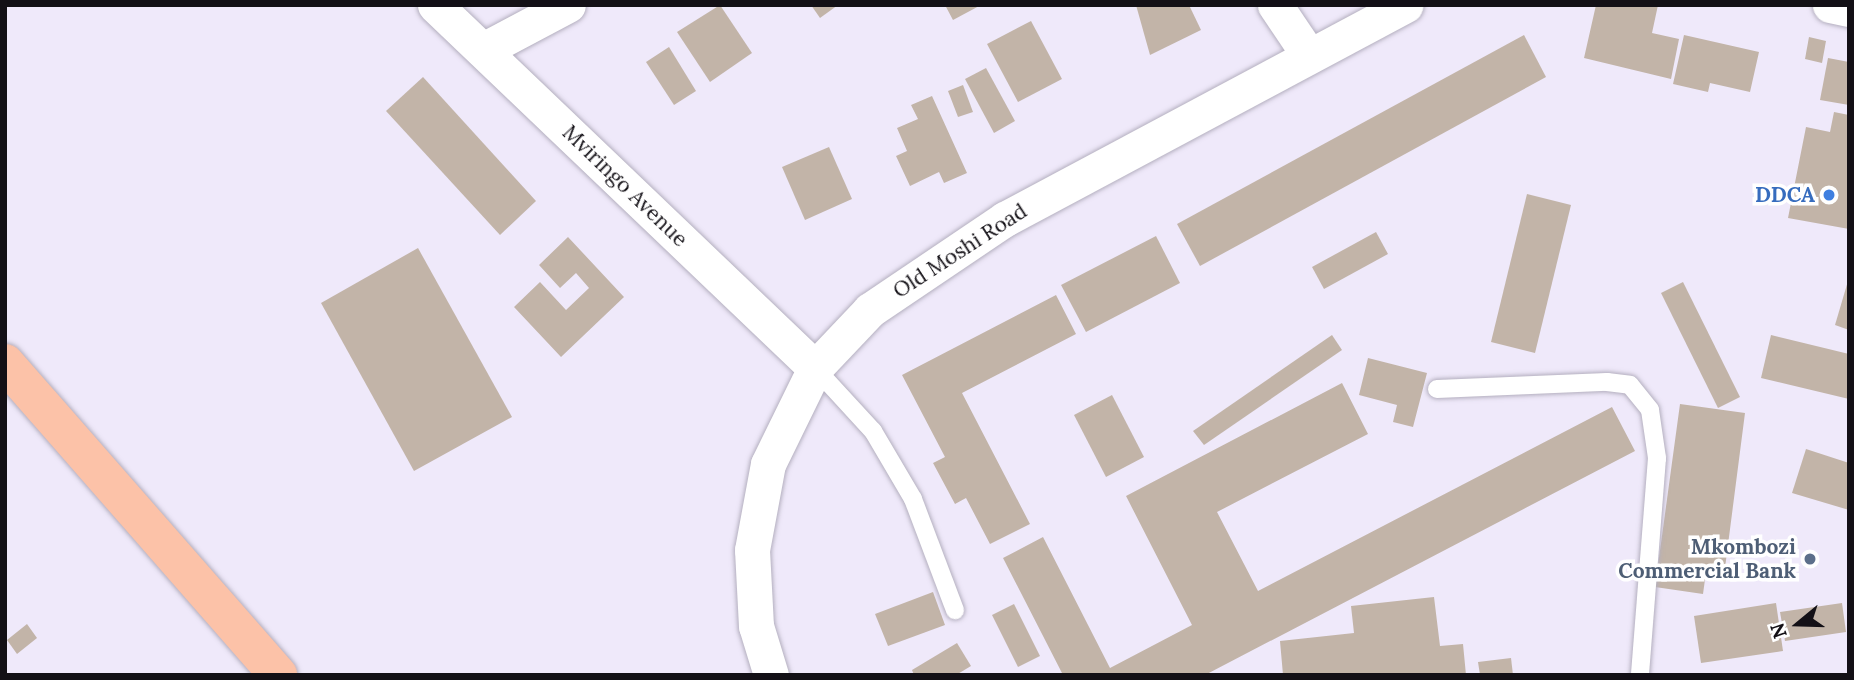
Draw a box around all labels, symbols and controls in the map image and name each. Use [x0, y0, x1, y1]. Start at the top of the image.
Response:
street label: Mviringo Avenue [557, 120, 693, 252]
place label: DDCA [1755, 182, 1815, 208]
marker: DDCA [1821, 187, 1837, 203]
street label: Old Moshi Road [888, 198, 1032, 304]
place label: Mkombozi Commercial Bank [1618, 534, 1796, 584]
marker: Mkombozi Commercial Bank [1802, 551, 1818, 567]
north arrow [1763, 589, 1833, 659]
text: N [1764, 620, 1792, 642]

